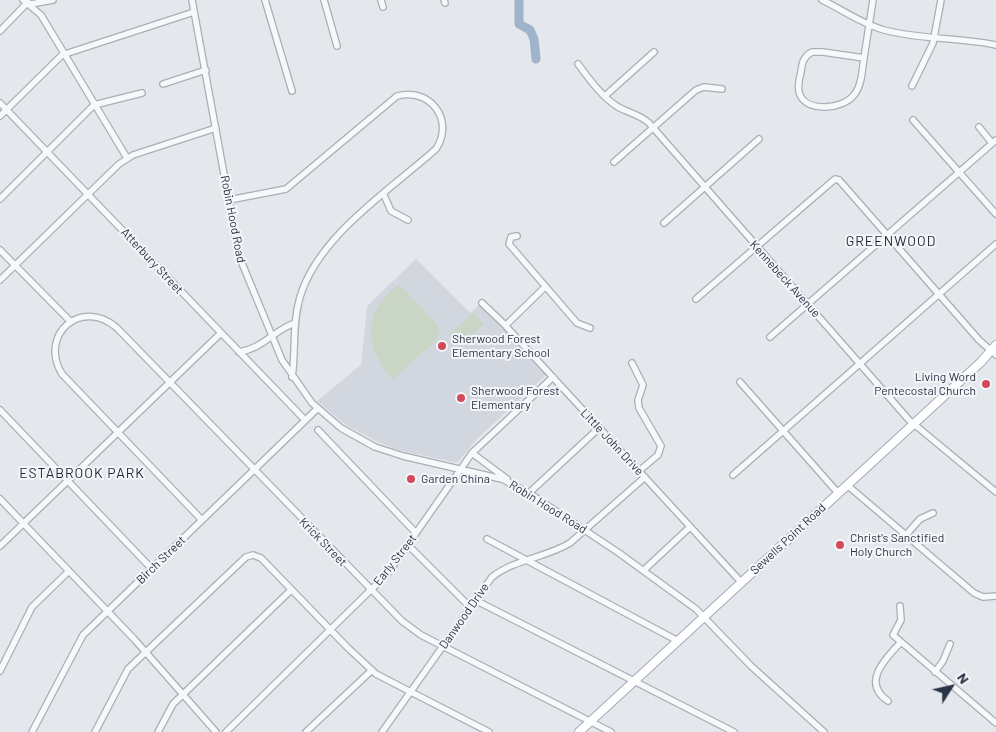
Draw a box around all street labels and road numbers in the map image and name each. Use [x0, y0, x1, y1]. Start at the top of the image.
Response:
street label: Robin Hood Road [217, 174, 249, 264]
street label: Atterbury Street [118, 225, 186, 297]
street label: Kennebeck Avenue [747, 238, 823, 320]
street label: Little John Drive [578, 406, 646, 478]
street label: Robin Hood Road [507, 477, 589, 537]
street label: Sewells Point Road [747, 500, 829, 578]
street label: Krick Street [296, 515, 350, 569]
street label: Early Street [370, 531, 420, 589]
street label: Birch Street [133, 533, 189, 587]
street label: Danwood Drive [436, 580, 492, 652]

